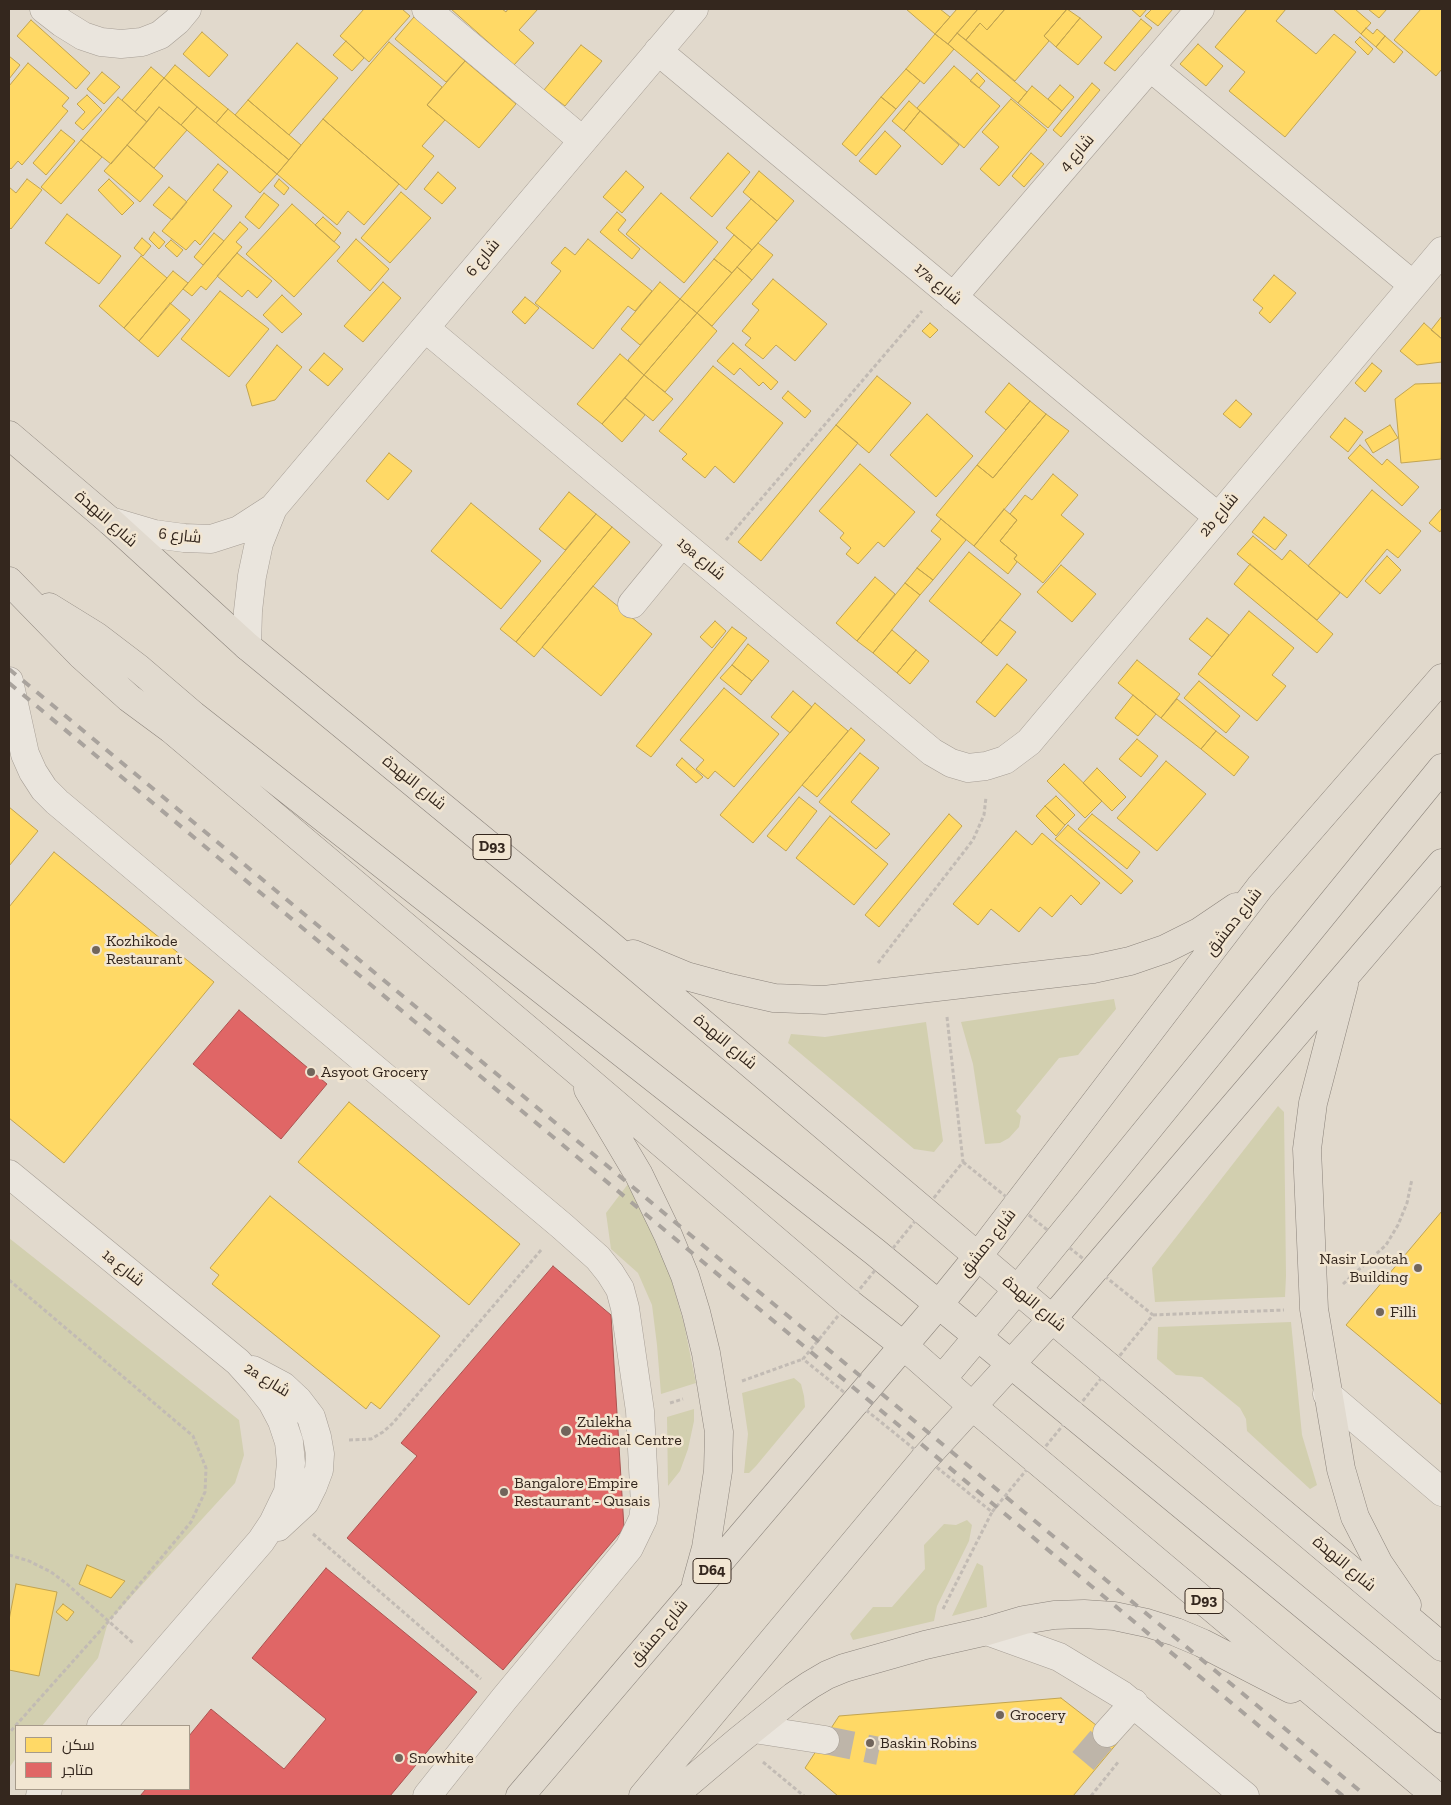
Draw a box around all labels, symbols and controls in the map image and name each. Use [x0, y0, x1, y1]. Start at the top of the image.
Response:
street label: شارع 4 [1056, 130, 1098, 176]
street label: شارع 6 [462, 235, 504, 281]
street label: 17a شارع [910, 259, 966, 309]
street label: شارع النهدة [71, 487, 141, 551]
street label: 2b شارع [1195, 489, 1243, 541]
street label: شارع 6 [158, 524, 202, 548]
street label: 19a شارع [673, 533, 729, 585]
street label: شارع النهدة [378, 751, 450, 815]
road number: D93 [473, 834, 511, 860]
street label: شارع دمشق [1202, 884, 1266, 960]
place label: Kozhikode Restaurant [106, 931, 182, 969]
marker: Kozhikode Restaurant [90, 944, 102, 956]
street label: شارع النهدة [690, 1010, 760, 1074]
place label: Asyoot Grocery [321, 1062, 428, 1082]
marker: Asyoot Grocery [305, 1066, 317, 1078]
street label: شارع دمشق [956, 1205, 1020, 1281]
street label: 1a شارع [98, 1245, 148, 1291]
place label: Nasir Lootah Building [1319, 1249, 1408, 1287]
marker: Nasir Lootah Building [1412, 1262, 1424, 1274]
street label: شارع النهدة [999, 1272, 1069, 1336]
place label: Filli [1390, 1302, 1416, 1322]
marker: Filli [1374, 1306, 1386, 1318]
street label: 2a شارع [240, 1358, 294, 1402]
place label: Zulekha Medical Centre [577, 1412, 682, 1450]
marker: Zulekha Medical Centre [559, 1424, 573, 1438]
place label: Bangalore Empire Restaurant - Qusais [514, 1473, 650, 1511]
marker: Bangalore Empire Restaurant - Qusais [498, 1486, 510, 1498]
street label: شارع النهدة [1309, 1532, 1379, 1596]
road number: D64 [693, 1558, 731, 1584]
road number: D93 [1185, 1588, 1223, 1614]
street label: شارع دمشق [626, 1596, 692, 1670]
place label: Grocery [1010, 1705, 1066, 1725]
marker: Grocery [994, 1709, 1006, 1721]
legend [15, 1725, 190, 1790]
place label: Baskin Robins [880, 1733, 977, 1753]
text: سكن [62, 1736, 95, 1754]
marker: Baskin Robins [864, 1737, 876, 1749]
place label: Snowhite [409, 1748, 474, 1768]
marker: Snowhite [393, 1752, 405, 1764]
text: متاجر [62, 1761, 93, 1779]

